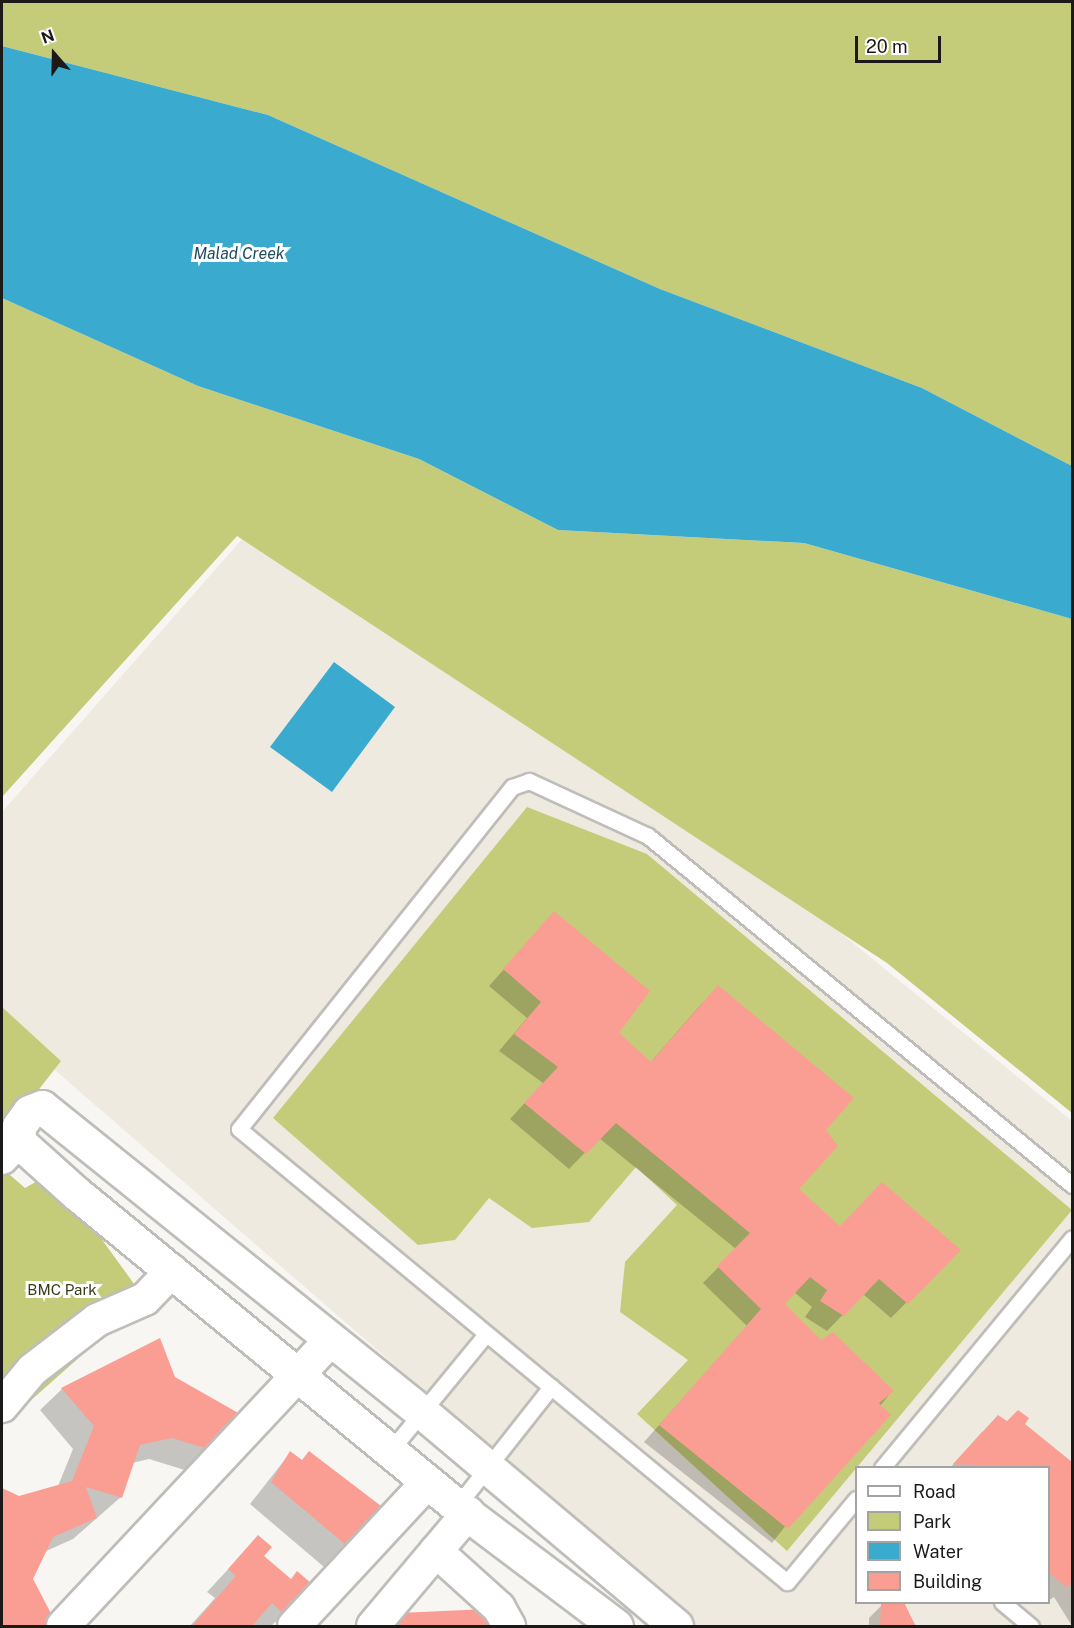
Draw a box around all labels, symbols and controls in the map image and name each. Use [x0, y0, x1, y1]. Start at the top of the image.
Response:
north arrow [24, 24, 84, 84]
scale bar [858, 24, 944, 62]
text: N [39, 26, 57, 48]
text: 20 m [866, 36, 908, 57]
water label: Malad Creek [193, 244, 285, 264]
park label: BMC Park [27, 1281, 97, 1299]
legend [855, 1466, 1050, 1604]
text: Road [913, 1481, 956, 1502]
text: Park [913, 1511, 951, 1532]
text: Water [913, 1541, 963, 1562]
text: Building [913, 1571, 982, 1592]

